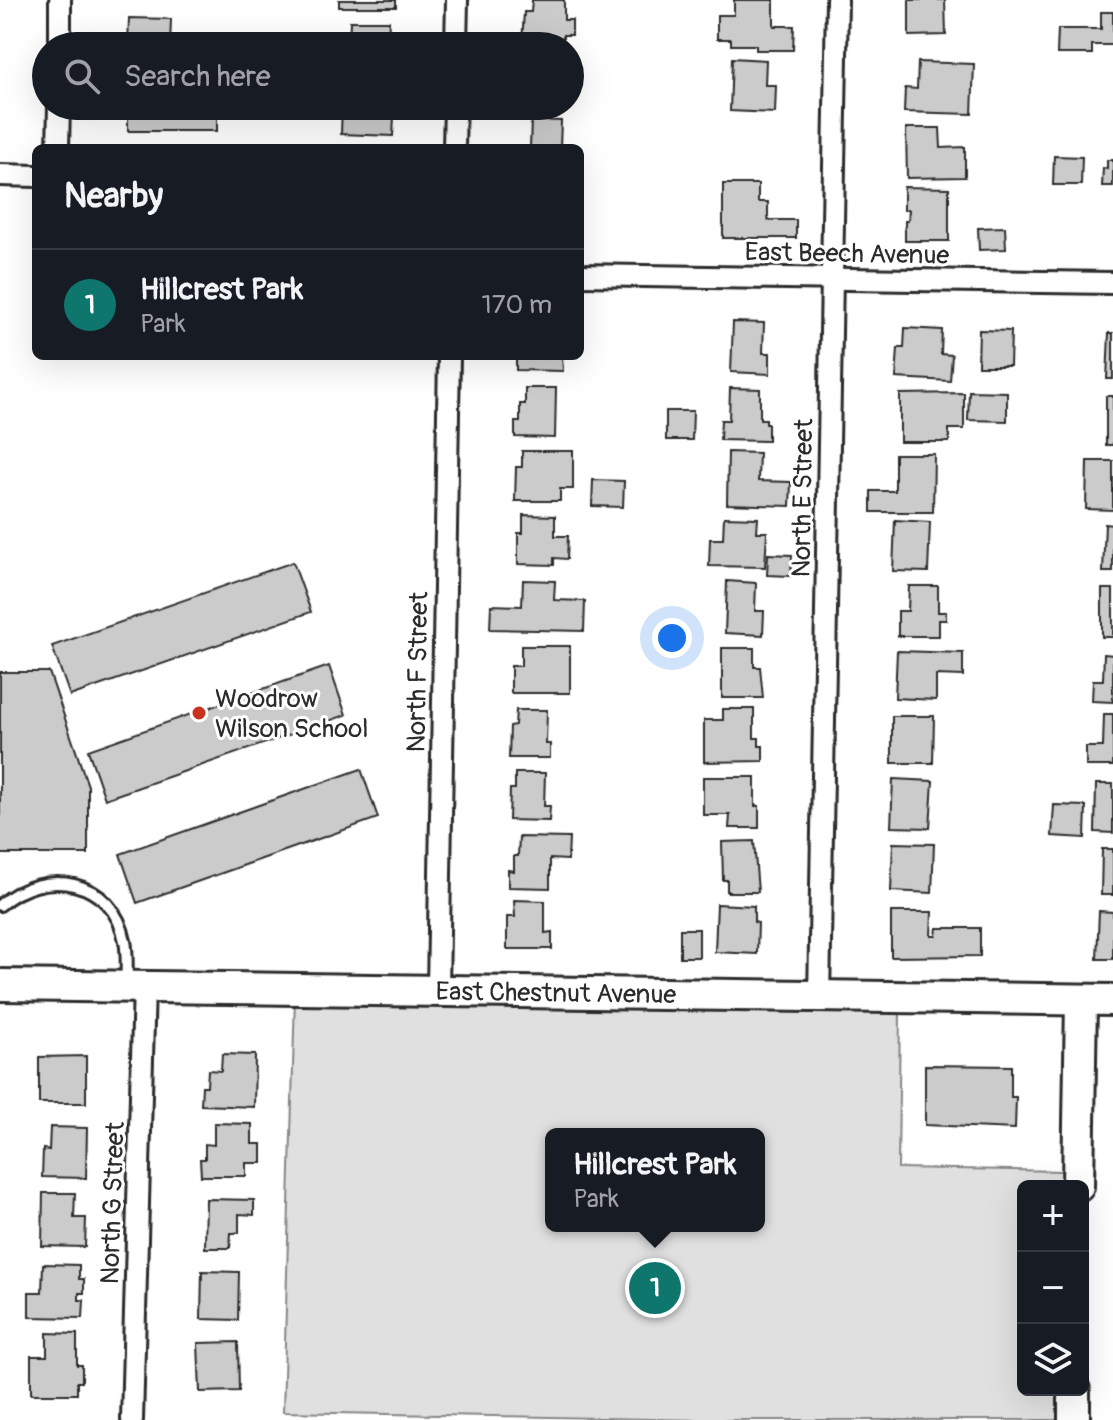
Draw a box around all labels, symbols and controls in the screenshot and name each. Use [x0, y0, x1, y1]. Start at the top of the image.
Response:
search box [32, 32, 584, 120]
icon: search [60, 54, 104, 98]
text: Search here [124, 58, 271, 95]
text: Nearby [64, 175, 163, 218]
street label: East Beech Avenue [744, 236, 950, 272]
text: Hillcrest Park [140, 271, 303, 308]
text: 1 [85, 289, 95, 321]
text: 170 m [482, 289, 552, 321]
text: Park [140, 308, 186, 340]
street label: North E Street [786, 418, 820, 578]
street label: North F Street [401, 591, 435, 753]
your location [652, 618, 692, 658]
place label: Woodrow Wilson School [215, 683, 368, 745]
marker: Woodrow Wilson School [190, 704, 208, 722]
street label: East Chestnut Avenue [435, 976, 677, 1011]
street label: North G Street [94, 1121, 132, 1285]
popup [545, 1128, 765, 1232]
text: Hillcrest Park [573, 1146, 737, 1183]
map controls [1017, 1180, 1089, 1396]
button: + [1017, 1180, 1089, 1252]
text: Park [573, 1183, 619, 1215]
button: − [1017, 1252, 1089, 1324]
pin: 1 [629, 1258, 681, 1318]
button: layers [1017, 1324, 1089, 1396]

